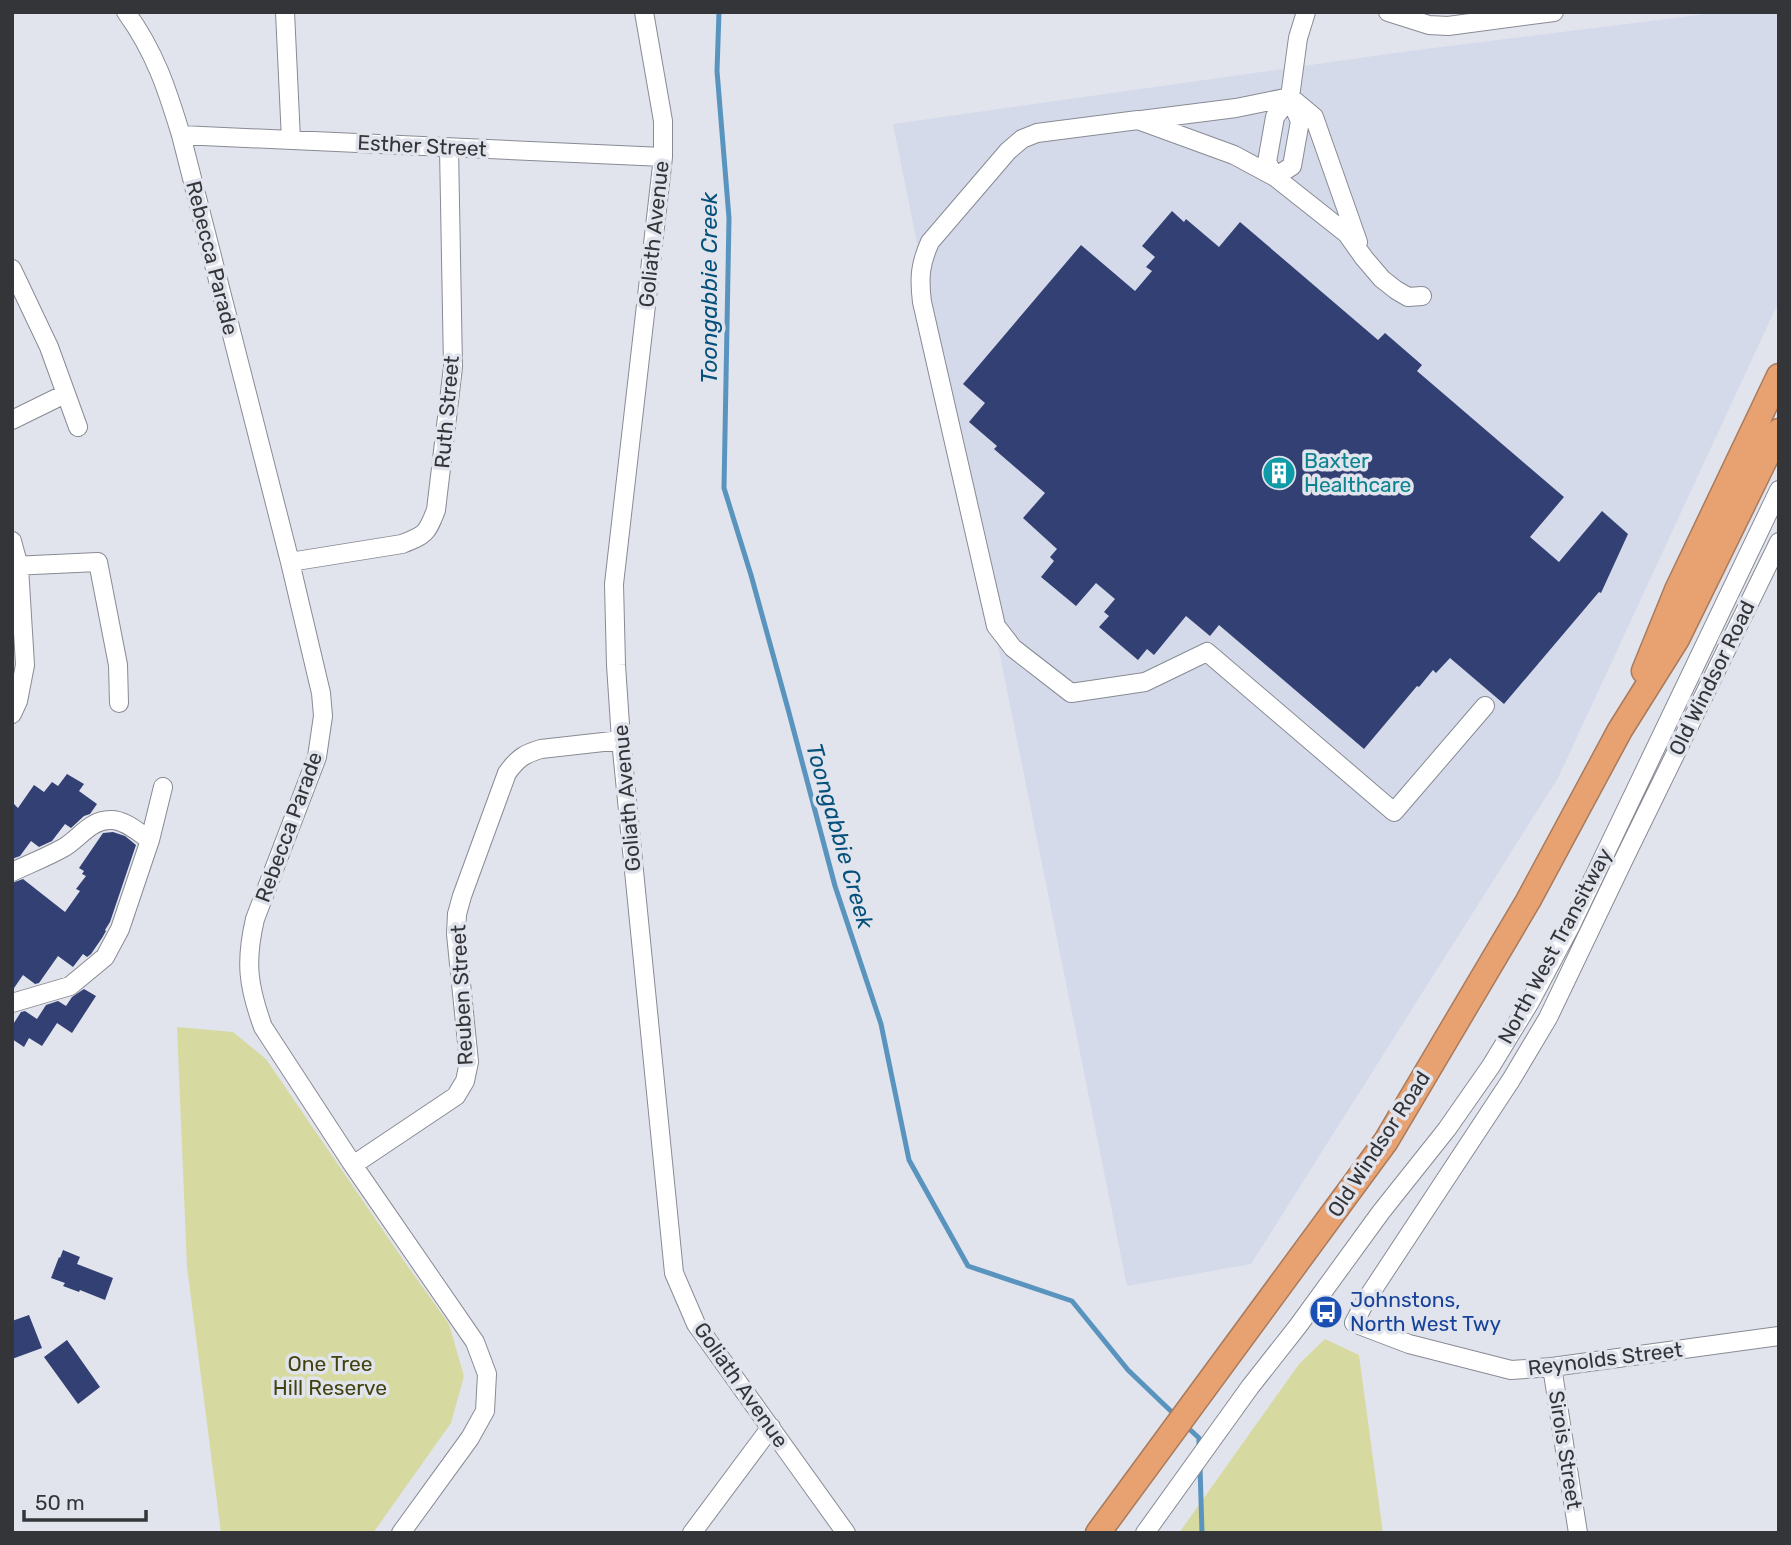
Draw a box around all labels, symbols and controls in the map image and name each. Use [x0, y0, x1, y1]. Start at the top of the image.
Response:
street label: Esther Street [357, 130, 487, 161]
street label: Goliath Avenue [633, 159, 674, 308]
street label: Rebecca Parade [181, 178, 244, 338]
water label: Toongabbie Creek [695, 191, 723, 384]
street label: Ruth Street [429, 354, 464, 469]
place label: Baxter Healthcare [1304, 448, 1411, 497]
building icon: Baxter Healthcare [1260, 454, 1298, 492]
street label: Old Windsor Road [1663, 596, 1760, 759]
street label: Goliath Avenue [608, 724, 645, 872]
water label: Toongabbie Creek [800, 740, 880, 933]
street label: Rebecca Parade [250, 748, 327, 905]
street label: North West Transitway [1492, 843, 1617, 1048]
street label: Reuben Street [445, 924, 478, 1066]
street label: Old Windsor Road [1322, 1066, 1435, 1221]
place label: Johnstons, North West Twy [1350, 1287, 1502, 1336]
bus stop icon: Johnstons, North West Twy [1307, 1293, 1345, 1331]
street label: Goliath Avenue [689, 1317, 794, 1452]
street label: Reynolds Street [1526, 1337, 1684, 1380]
park label: One Tree Hill Reserve [273, 1351, 387, 1400]
street label: Sirois Street [1544, 1389, 1587, 1511]
scale bar [24, 1478, 147, 1522]
text: 50 m [35, 1490, 85, 1515]

